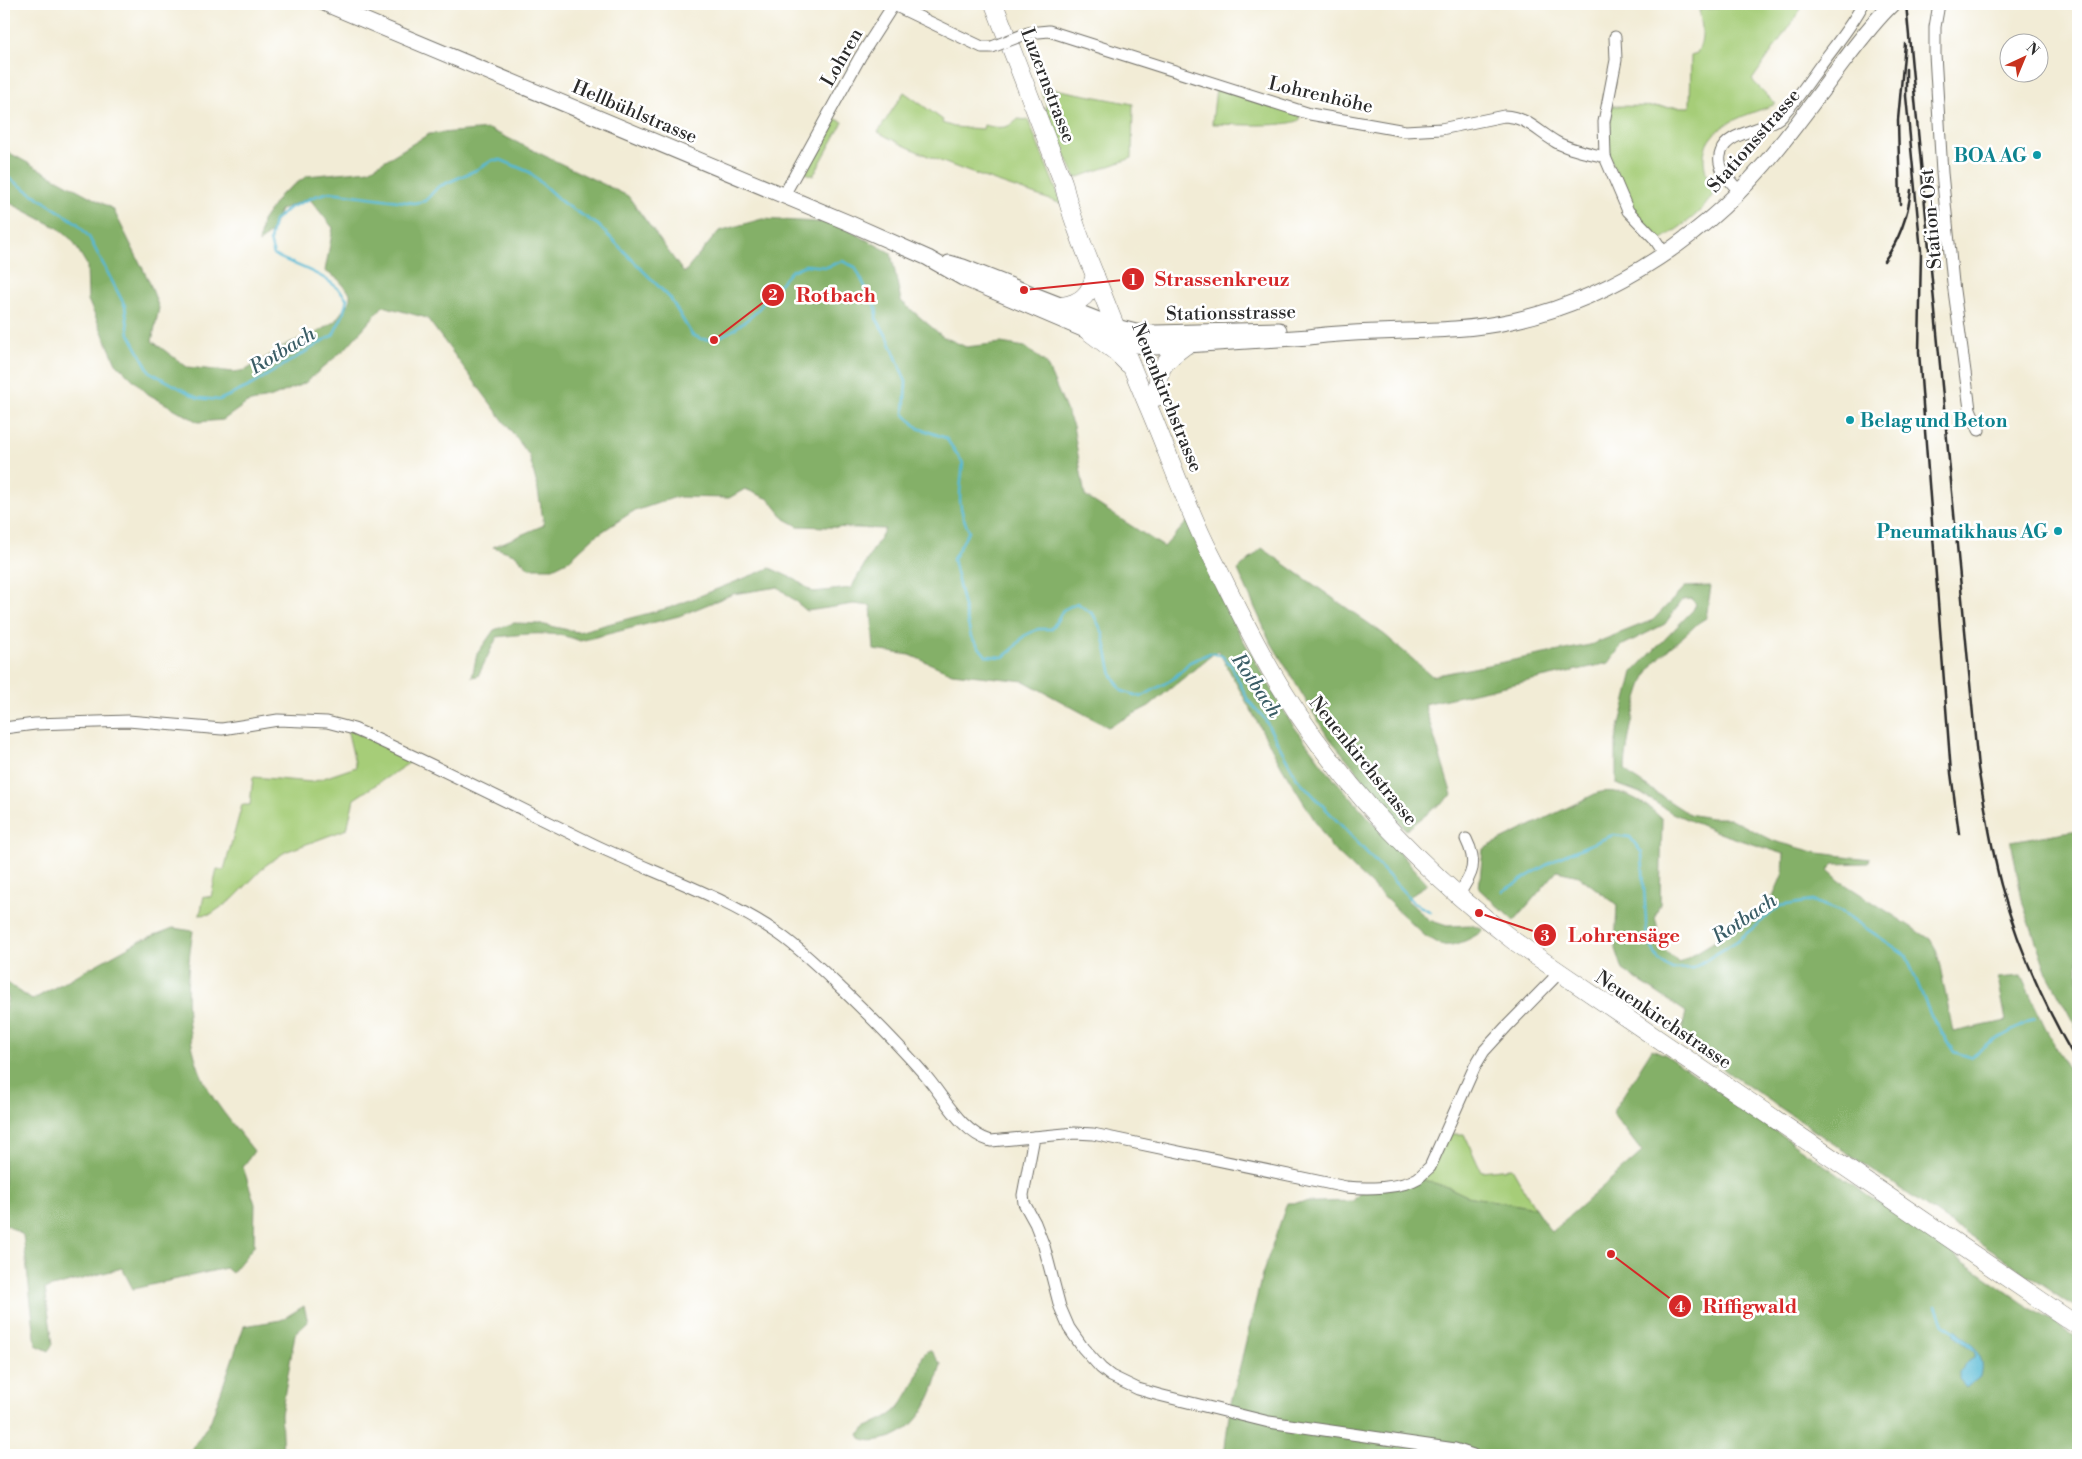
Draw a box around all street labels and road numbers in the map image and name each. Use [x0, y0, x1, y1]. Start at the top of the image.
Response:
street label: Lohren [816, 24, 868, 91]
street label: Luzernstrasse [1015, 25, 1081, 146]
street label: Lohrenhöhe [1266, 71, 1375, 119]
street label: Hellbühlstrasse [568, 75, 701, 149]
street label: Stationsstrasse [1702, 84, 1805, 198]
street label: Station-Ost [1915, 168, 1947, 270]
street label: Stationsstrasse [1166, 300, 1296, 326]
street label: Neuenkirchstrasse [1126, 319, 1208, 476]
street label: Neuenkirchstrasse [1304, 691, 1423, 830]
street label: Neuenkirchstrasse [1591, 965, 1736, 1074]

